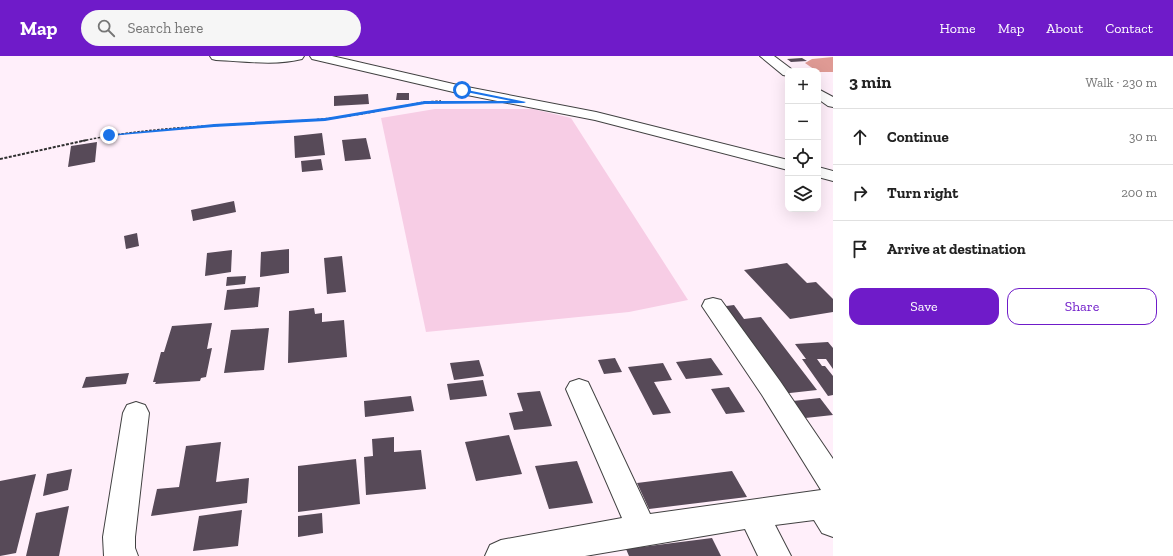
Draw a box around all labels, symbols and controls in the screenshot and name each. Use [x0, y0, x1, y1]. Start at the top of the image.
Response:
search box [81, 10, 361, 46]
text: Map [20, 17, 57, 40]
icon: search [95, 17, 117, 39]
text: Search here [127, 19, 203, 37]
text: Home [940, 20, 976, 37]
text: Map [998, 20, 1024, 37]
text: About [1046, 20, 1083, 37]
text: Contact [1105, 20, 1153, 37]
map controls [785, 68, 821, 212]
button: + [785, 68, 821, 104]
text: 3 min [849, 72, 891, 92]
text: Walk · 230 m [1085, 75, 1157, 90]
route start [453, 81, 471, 99]
button: − [785, 104, 821, 140]
route end [100, 126, 118, 144]
icon: ahead [849, 126, 871, 148]
text: Continue [887, 128, 949, 146]
text: 30 m [1129, 129, 1157, 144]
button: locate [785, 140, 821, 176]
button: layers [785, 176, 821, 212]
icon: right [849, 182, 871, 204]
text: Turn right [887, 184, 958, 202]
text: 200 m [1121, 185, 1157, 200]
icon: arrive [849, 238, 871, 260]
text: Arrive at destination [887, 240, 1026, 258]
button: Save [849, 288, 999, 325]
button: Share [1007, 288, 1157, 325]

